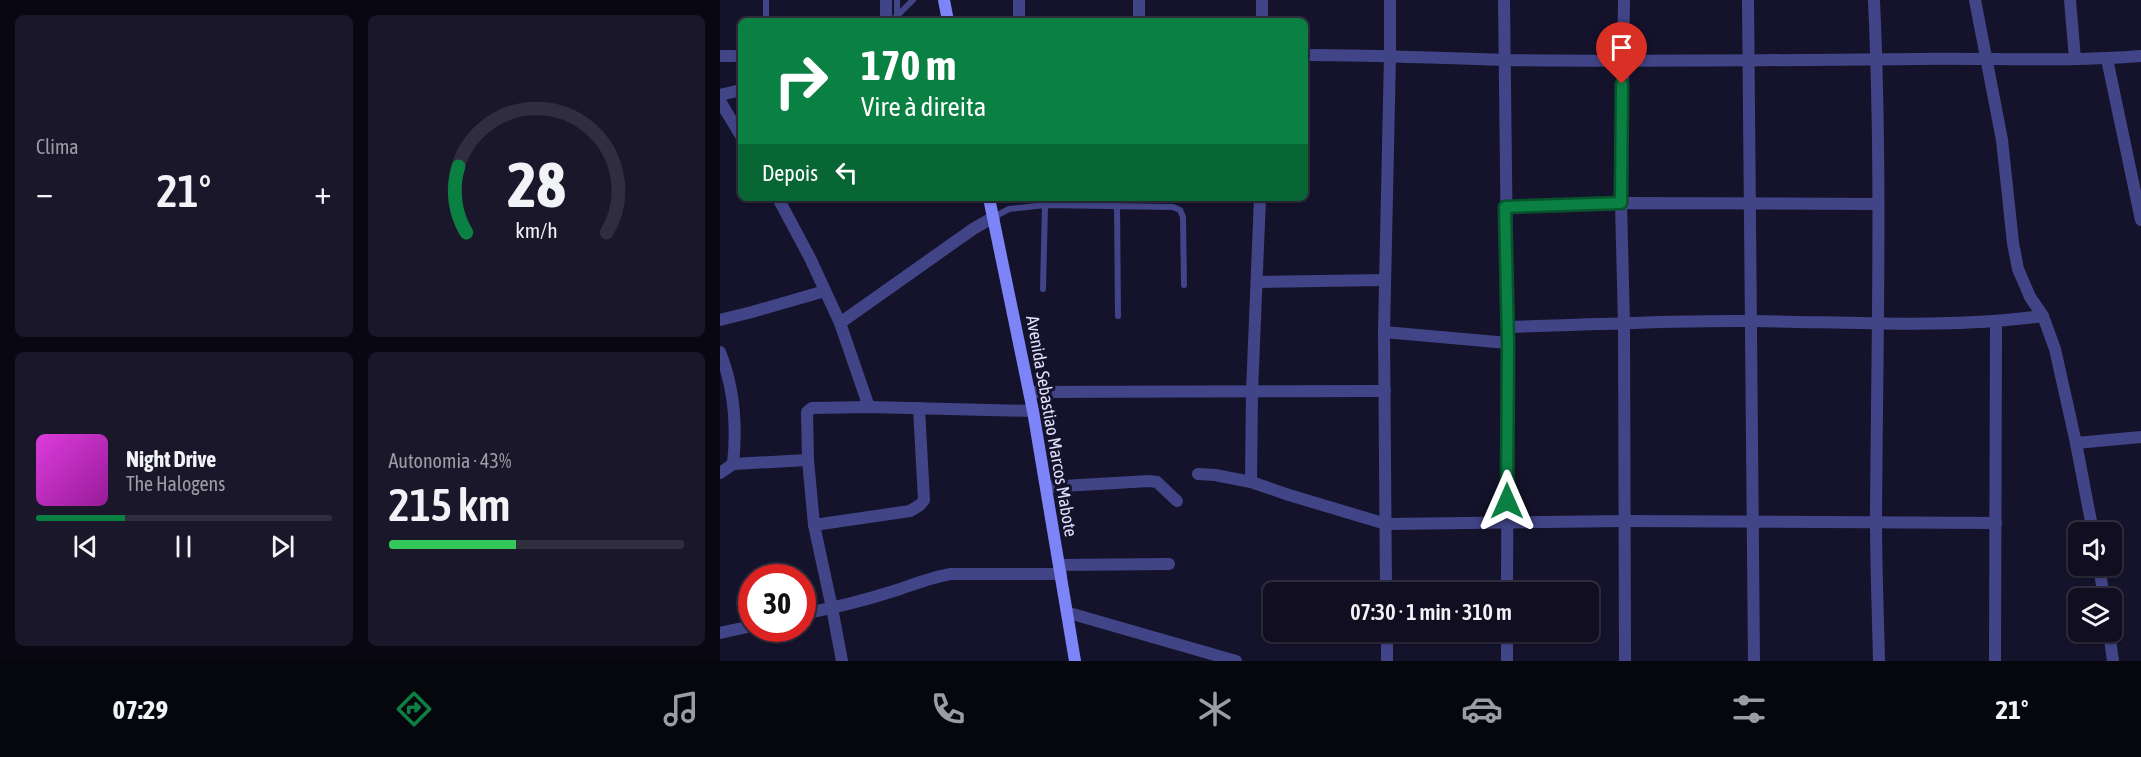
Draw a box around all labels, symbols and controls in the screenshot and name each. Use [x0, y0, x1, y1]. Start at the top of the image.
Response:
pin [1596, 22, 1647, 84]
icon: arrive [1605, 31, 1638, 64]
text: 170 m [861, 41, 956, 89]
icon: right [762, 42, 840, 120]
text: Vire à direita [861, 91, 986, 122]
text: Clima [36, 135, 79, 158]
text: 28 [507, 149, 566, 220]
icon: left [830, 156, 863, 189]
text: Depois [762, 160, 818, 186]
text: 21° [156, 165, 211, 217]
text: − [36, 173, 53, 211]
text: + [314, 173, 331, 211]
text: km/h [515, 218, 558, 243]
street label: Avenida Sebastiao Marcos Mabote [1022, 314, 1082, 538]
text: Night Drive [126, 446, 216, 472]
text: Autonomia · 43% [389, 449, 511, 472]
position arrow [1475, 469, 1539, 533]
text: The Halogens [126, 472, 225, 495]
text: 215 km [389, 479, 510, 531]
map controls [2068, 522, 2122, 642]
button: sound [2068, 522, 2122, 576]
icon: previous [69, 530, 102, 563]
icon: pause [167, 530, 200, 563]
icon: next [266, 530, 299, 563]
speed limit sign: 30 [738, 564, 816, 642]
button: layers [2068, 588, 2122, 642]
text: 07:30 · 1 min · 310 m [1350, 599, 1512, 625]
icon: directions [393, 688, 435, 730]
icon: music [660, 688, 702, 730]
icon: phone [927, 688, 969, 730]
icon: climate [1194, 688, 1236, 730]
icon: car [1461, 688, 1503, 730]
icon: filters [1728, 688, 1770, 730]
text: 07:29 [113, 694, 168, 725]
text: 21° [1996, 694, 2028, 725]

